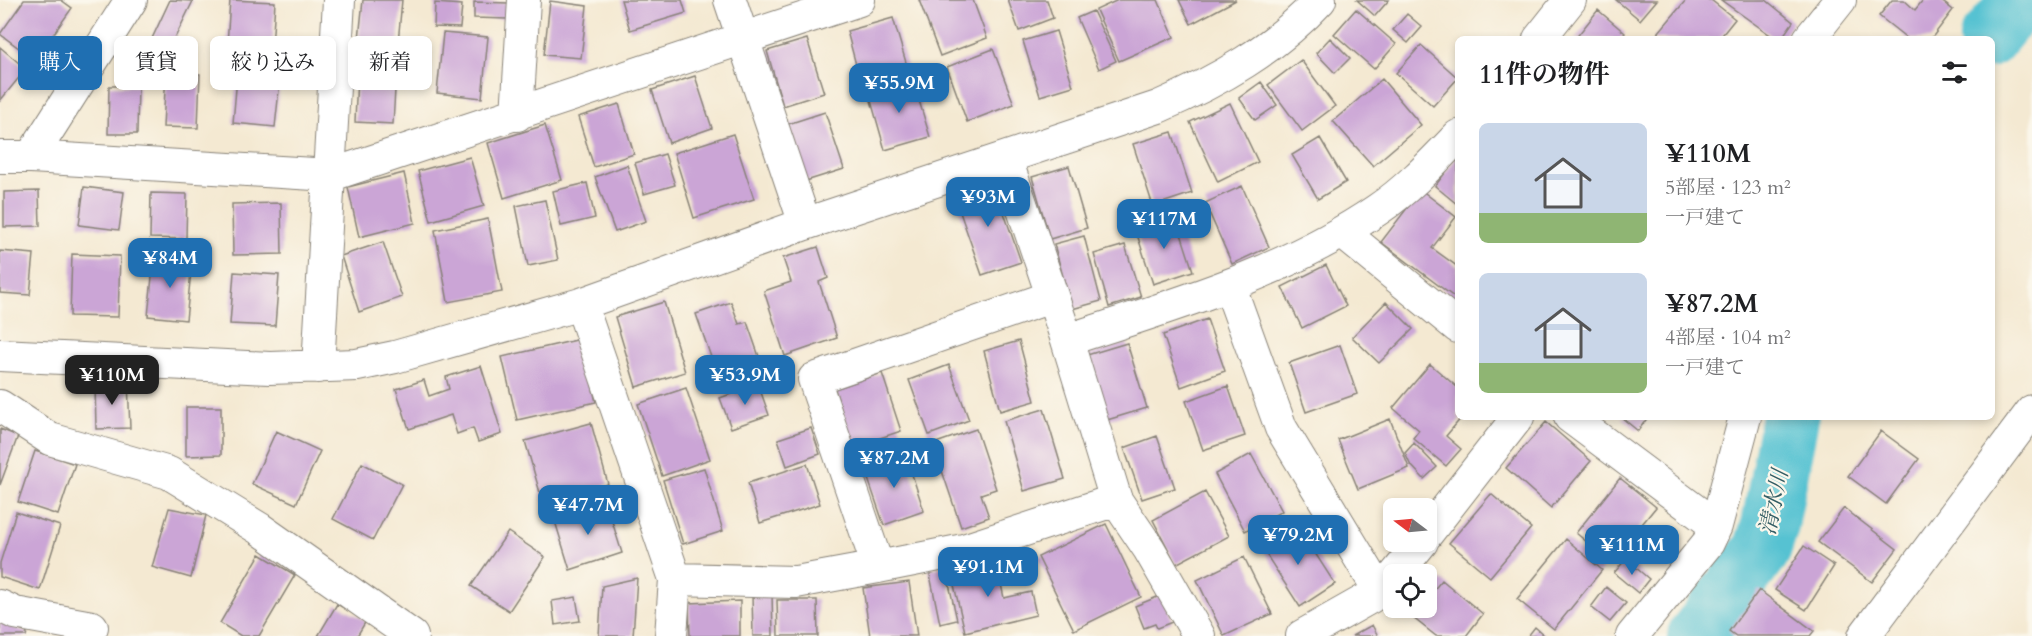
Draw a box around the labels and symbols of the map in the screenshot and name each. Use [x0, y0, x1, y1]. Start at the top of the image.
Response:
pin: ¥55.9M [850, 63, 948, 114]
pin: ¥93M [952, 177, 1024, 228]
pin: ¥117M [1122, 199, 1206, 250]
pin: ¥84M [134, 238, 206, 289]
pin: ¥110M [70, 355, 154, 406]
pin: ¥53.9M [696, 355, 794, 406]
pin: ¥87.2M [845, 438, 943, 489]
water label: 清水川 [1752, 465, 1796, 538]
pin: ¥47.7M [539, 485, 637, 536]
north arrow [1383, 498, 1437, 552]
pin: ¥79.2M [1249, 515, 1347, 566]
pin: ¥111M [1590, 525, 1674, 576]
pin: ¥91.1M [939, 547, 1037, 598]

